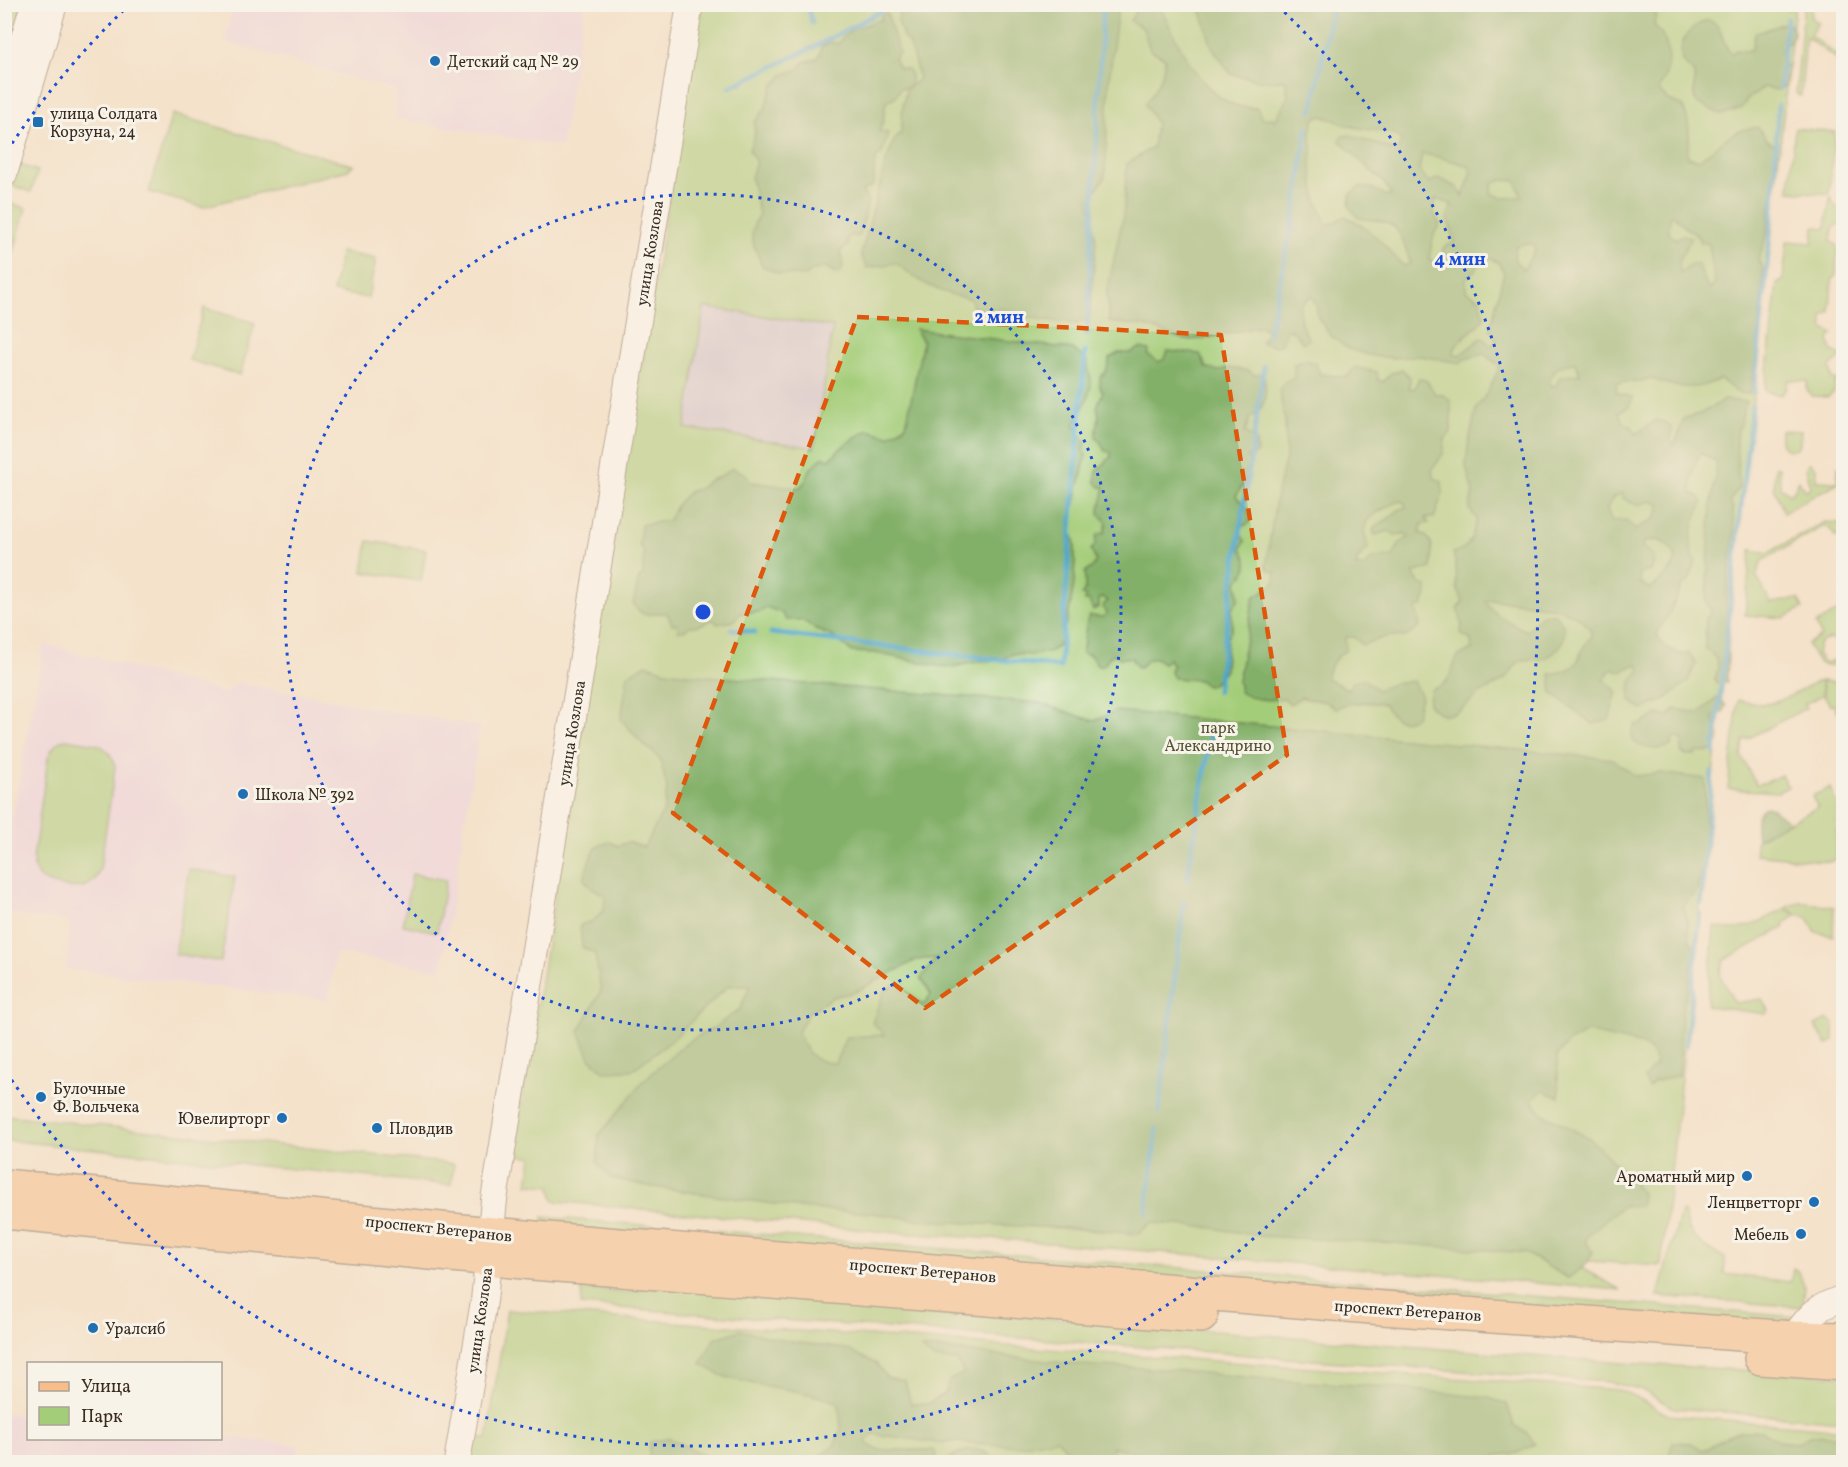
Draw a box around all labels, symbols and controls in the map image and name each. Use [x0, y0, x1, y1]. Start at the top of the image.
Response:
place label: Детский сад № 29 [447, 52, 578, 74]
marker: Детский сад № 29 [428, 54, 442, 68]
place label: улица Солдата Корзуна, 24 [50, 104, 158, 144]
marker: улица Солдата Корзуна, 24 [31, 115, 45, 129]
street label: улица Козлова [632, 199, 670, 308]
text: 4 мин [1434, 248, 1486, 273]
text: 2 мин [974, 306, 1024, 331]
centre of rings [693, 602, 713, 622]
street label: улица Козлова [554, 679, 592, 788]
park label: парк Александрино [1165, 718, 1271, 758]
place label: Школа № 392 [255, 785, 355, 807]
marker: Школа № 392 [236, 787, 250, 801]
place label: Булочные Ф. Вольчека [53, 1079, 139, 1119]
marker: Булочные Ф. Вольчека [34, 1090, 48, 1104]
place label: Ювелирторг [178, 1109, 270, 1131]
marker: Ювелирторг [275, 1111, 289, 1125]
place label: Пловдив [389, 1119, 453, 1141]
marker: Пловдив [370, 1121, 384, 1135]
place label: Ароматный мир [1616, 1167, 1735, 1189]
marker: Ароматный мир [1740, 1169, 1754, 1183]
place label: Ленцветторг [1708, 1193, 1802, 1215]
marker: Ленцветторг [1807, 1195, 1821, 1209]
street label: проспект Ветеранов [364, 1211, 513, 1249]
place label: Мебель [1734, 1225, 1789, 1247]
marker: Мебель [1794, 1227, 1808, 1241]
street label: проспект Ветеранов [848, 1255, 997, 1289]
street label: улица Козлова [463, 1266, 499, 1375]
street label: проспект Ветеранов [1334, 1296, 1482, 1328]
place label: Уралсиб [105, 1319, 166, 1341]
marker: Уралсиб [86, 1321, 100, 1335]
legend [27, 1362, 222, 1440]
text: Улица [81, 1375, 131, 1400]
text: Парк [81, 1405, 123, 1430]

